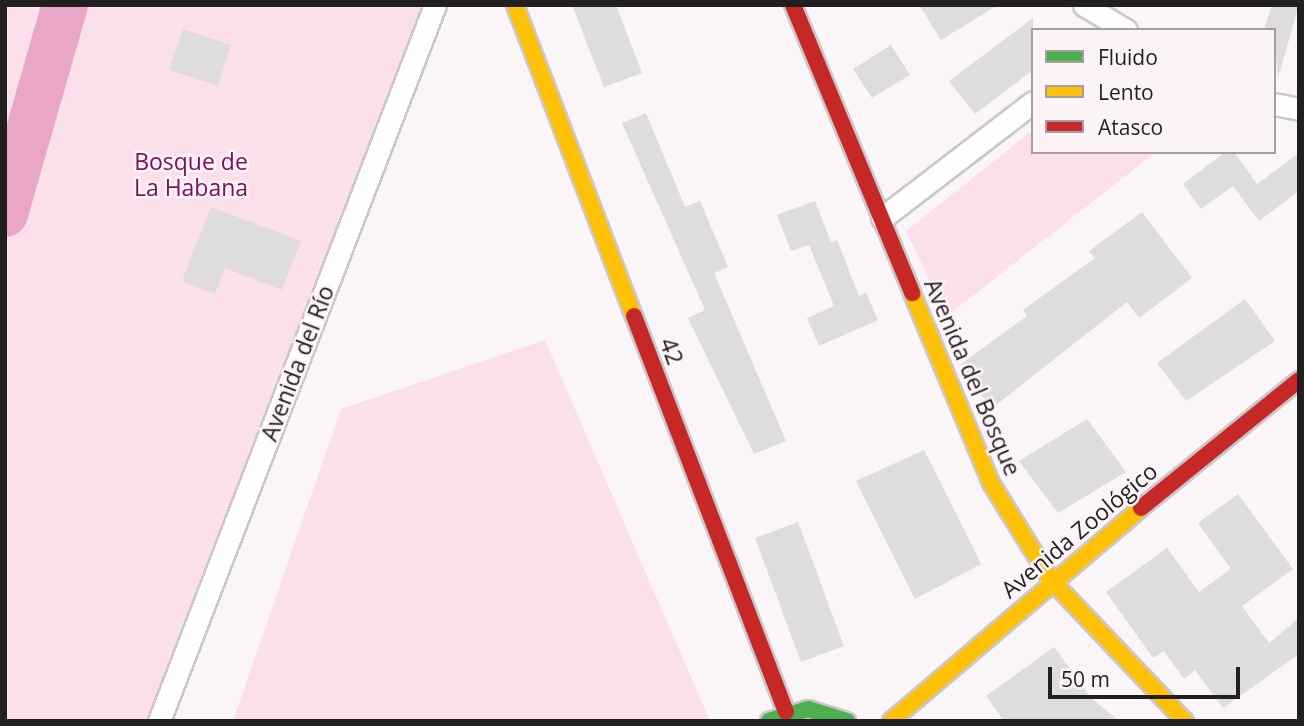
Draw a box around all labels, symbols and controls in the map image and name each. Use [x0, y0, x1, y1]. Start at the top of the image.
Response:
legend [1031, 28, 1276, 154]
text: Fluido [1098, 43, 1158, 71]
text: Lento [1098, 78, 1154, 106]
text: Atasco [1098, 113, 1163, 141]
park label: Bosque de La Habana [134, 147, 248, 201]
street label: Avenida del Bosque [919, 274, 1027, 480]
street label: Avenida del Río [255, 281, 339, 445]
street label: 42 [654, 334, 690, 368]
street label: Avenida Zoológico [995, 457, 1163, 603]
scale bar [1052, 652, 1244, 696]
text: 50 m [1061, 665, 1110, 693]

